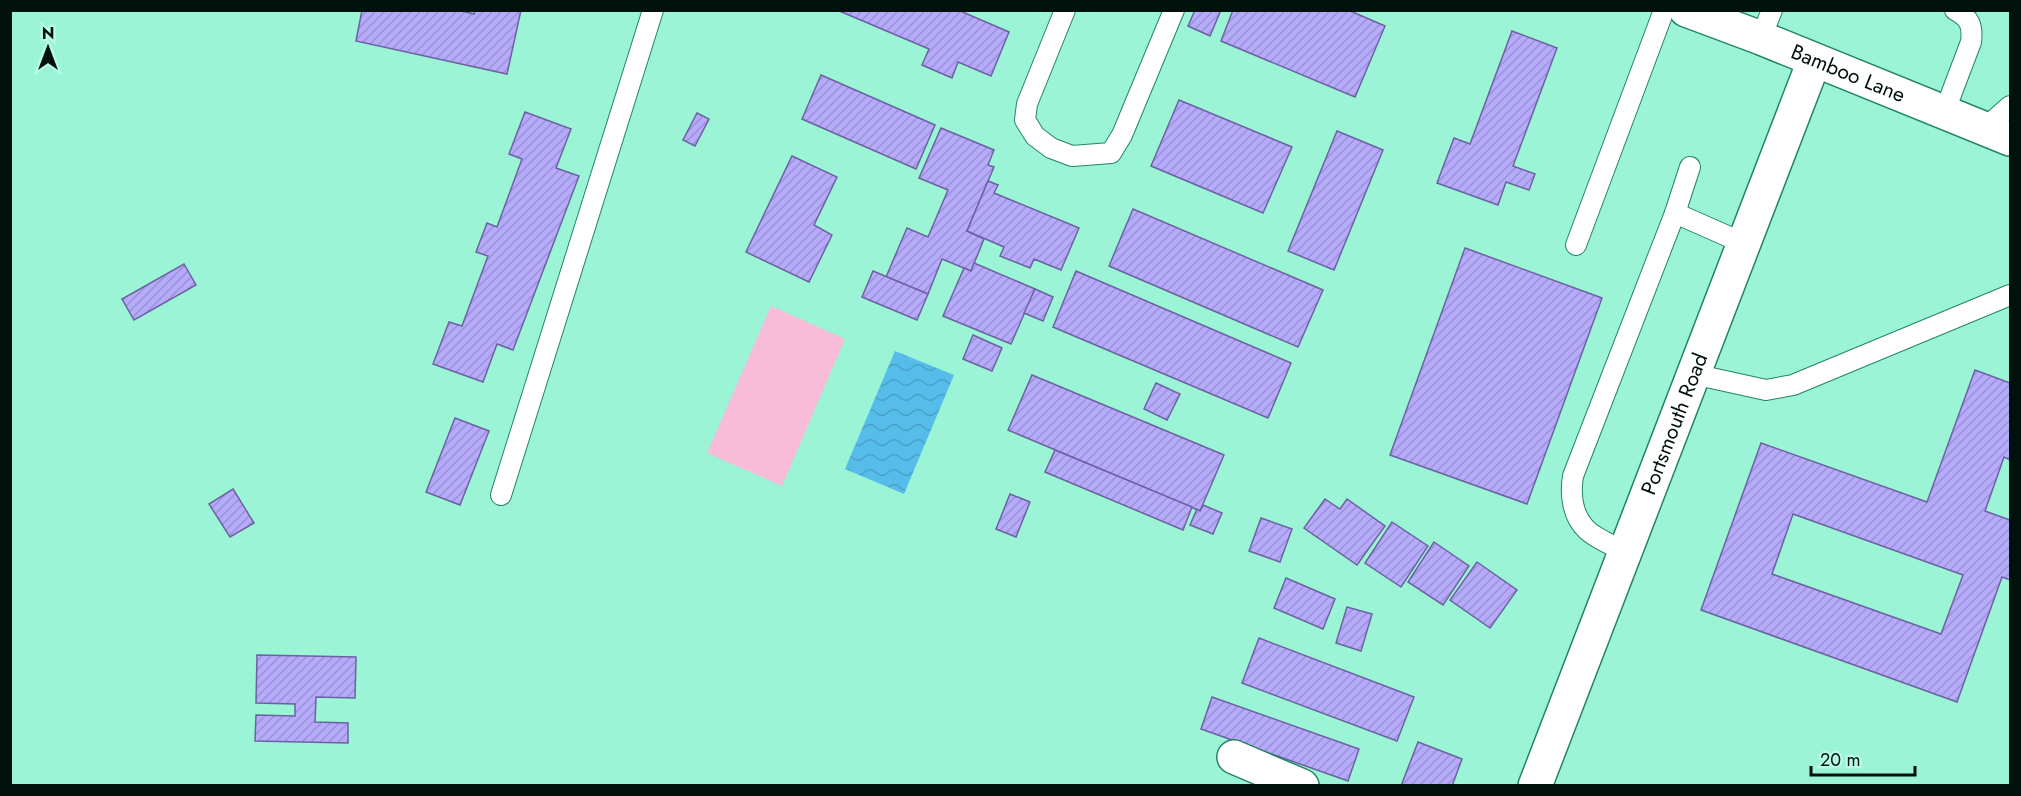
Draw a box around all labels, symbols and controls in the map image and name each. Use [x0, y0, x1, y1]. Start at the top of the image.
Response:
north arrow [18, 18, 78, 78]
text: N [42, 22, 54, 45]
street label: Bamboo Lane [1786, 37, 1910, 110]
street label: Portsmouth Road [1633, 349, 1715, 499]
scale bar [1811, 739, 1914, 777]
text: 20 m [1820, 747, 1860, 773]

